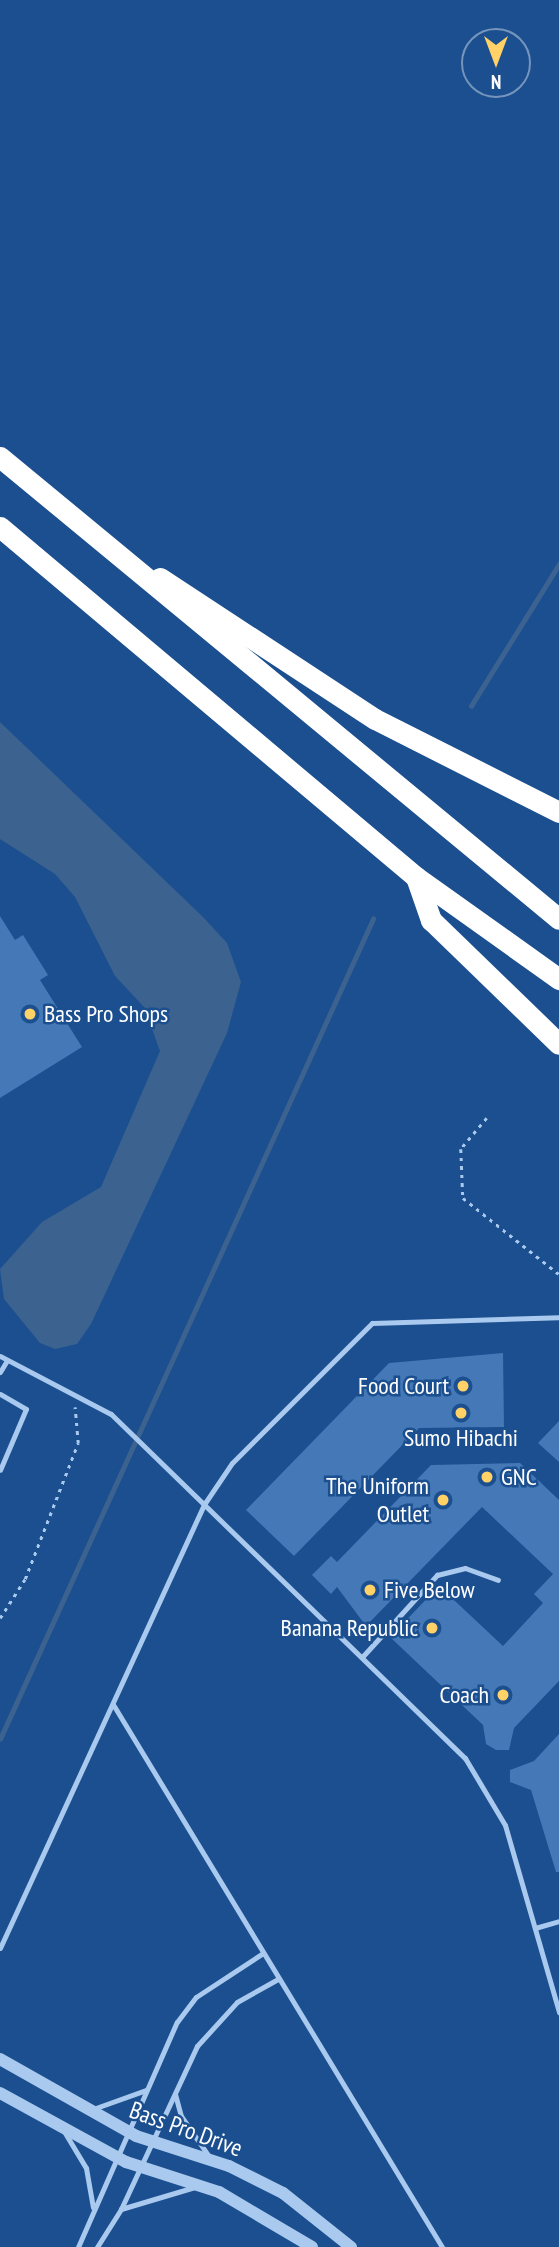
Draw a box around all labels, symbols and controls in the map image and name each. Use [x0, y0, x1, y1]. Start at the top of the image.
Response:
north arrow [461, 28, 531, 98]
text: N [491, 70, 501, 94]
place label: Bass Pro Shops [44, 1000, 168, 1028]
marker: Bass Pro Shops [22, 1006, 38, 1022]
place label: Food Court [358, 1372, 449, 1400]
marker: Food Court [455, 1378, 471, 1394]
marker: Sumo Hibachi [453, 1405, 469, 1421]
place label: Sumo Hibachi [404, 1424, 518, 1452]
place label: GNC [501, 1463, 537, 1491]
marker: GNC [479, 1469, 495, 1485]
place label: The Uniform Outlet [326, 1472, 429, 1528]
marker: The Uniform Outlet [435, 1492, 451, 1508]
place label: Five Below [384, 1576, 475, 1604]
marker: Five Below [362, 1582, 378, 1598]
place label: Banana Republic [281, 1614, 418, 1642]
marker: Banana Republic [424, 1620, 440, 1636]
place label: Coach [440, 1681, 489, 1709]
marker: Coach [495, 1687, 511, 1703]
street label: Bass Pro Drive [126, 2095, 246, 2163]

